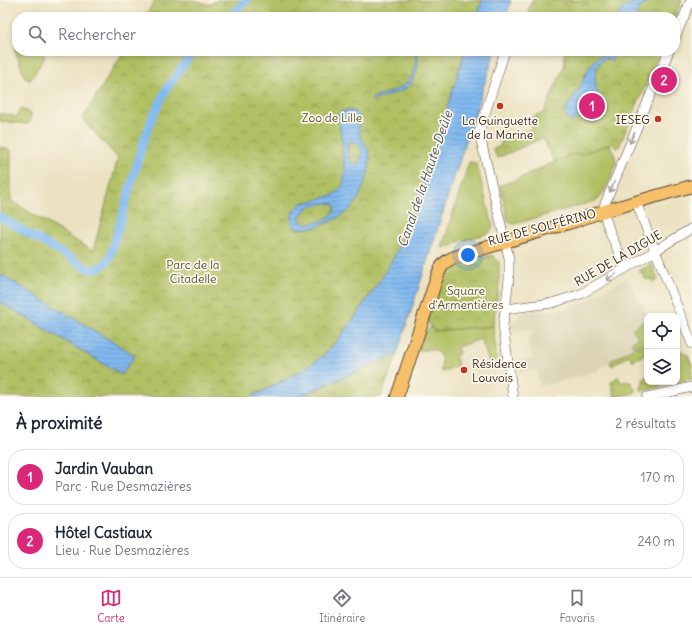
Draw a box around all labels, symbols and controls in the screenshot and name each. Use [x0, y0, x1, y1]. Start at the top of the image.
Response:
search box [12, 12, 680, 56]
icon: search [26, 23, 48, 45]
text: Rechercher [58, 25, 136, 44]
pin: 2 [651, 65, 677, 95]
pin: 1 [579, 91, 605, 121]
marker: La Guinguette de la Marine [495, 101, 505, 111]
water label: Canal de la Haute-Deûle [394, 108, 457, 249]
park label: Zoo de Lille [302, 110, 362, 125]
place label: IESEG [616, 112, 650, 127]
place label: La Guinguette de la Marine [462, 113, 538, 142]
marker: IESEG [653, 114, 663, 124]
one-way arrow [628, 132, 636, 144]
one-way arrow [608, 180, 615, 192]
street label: RUE DE SOLFÉRINO [486, 205, 598, 249]
street label: RUE DE LA DIGUE [572, 227, 664, 289]
your location [458, 245, 478, 265]
park label: Parc de la Citadelle [166, 257, 220, 286]
one-way arrow [605, 274, 617, 282]
park label: Square d'Armentières [428, 283, 504, 312]
map controls [644, 313, 680, 385]
button: locate [644, 313, 680, 349]
button: layers [644, 349, 680, 385]
place label: Résidence Louvois [472, 356, 527, 385]
marker: Résidence Louvois [459, 365, 469, 375]
text: À proximité [16, 412, 102, 434]
text: 2 résultats [615, 415, 676, 432]
text: Jardin Vauban [55, 459, 153, 478]
text: 1 [27, 469, 33, 486]
text: 170 m [640, 469, 675, 486]
text: Parc · Rue Desmazières [55, 478, 192, 495]
text: Hôtel Castiaux [55, 523, 152, 542]
text: 2 [26, 533, 34, 550]
text: 240 m [638, 533, 675, 550]
text: Lieu · Rue Desmazières [55, 542, 189, 559]
tab: Carte [97, 587, 125, 625]
tab: Itinéraire [319, 587, 365, 625]
tab: Favoris [559, 587, 595, 625]

